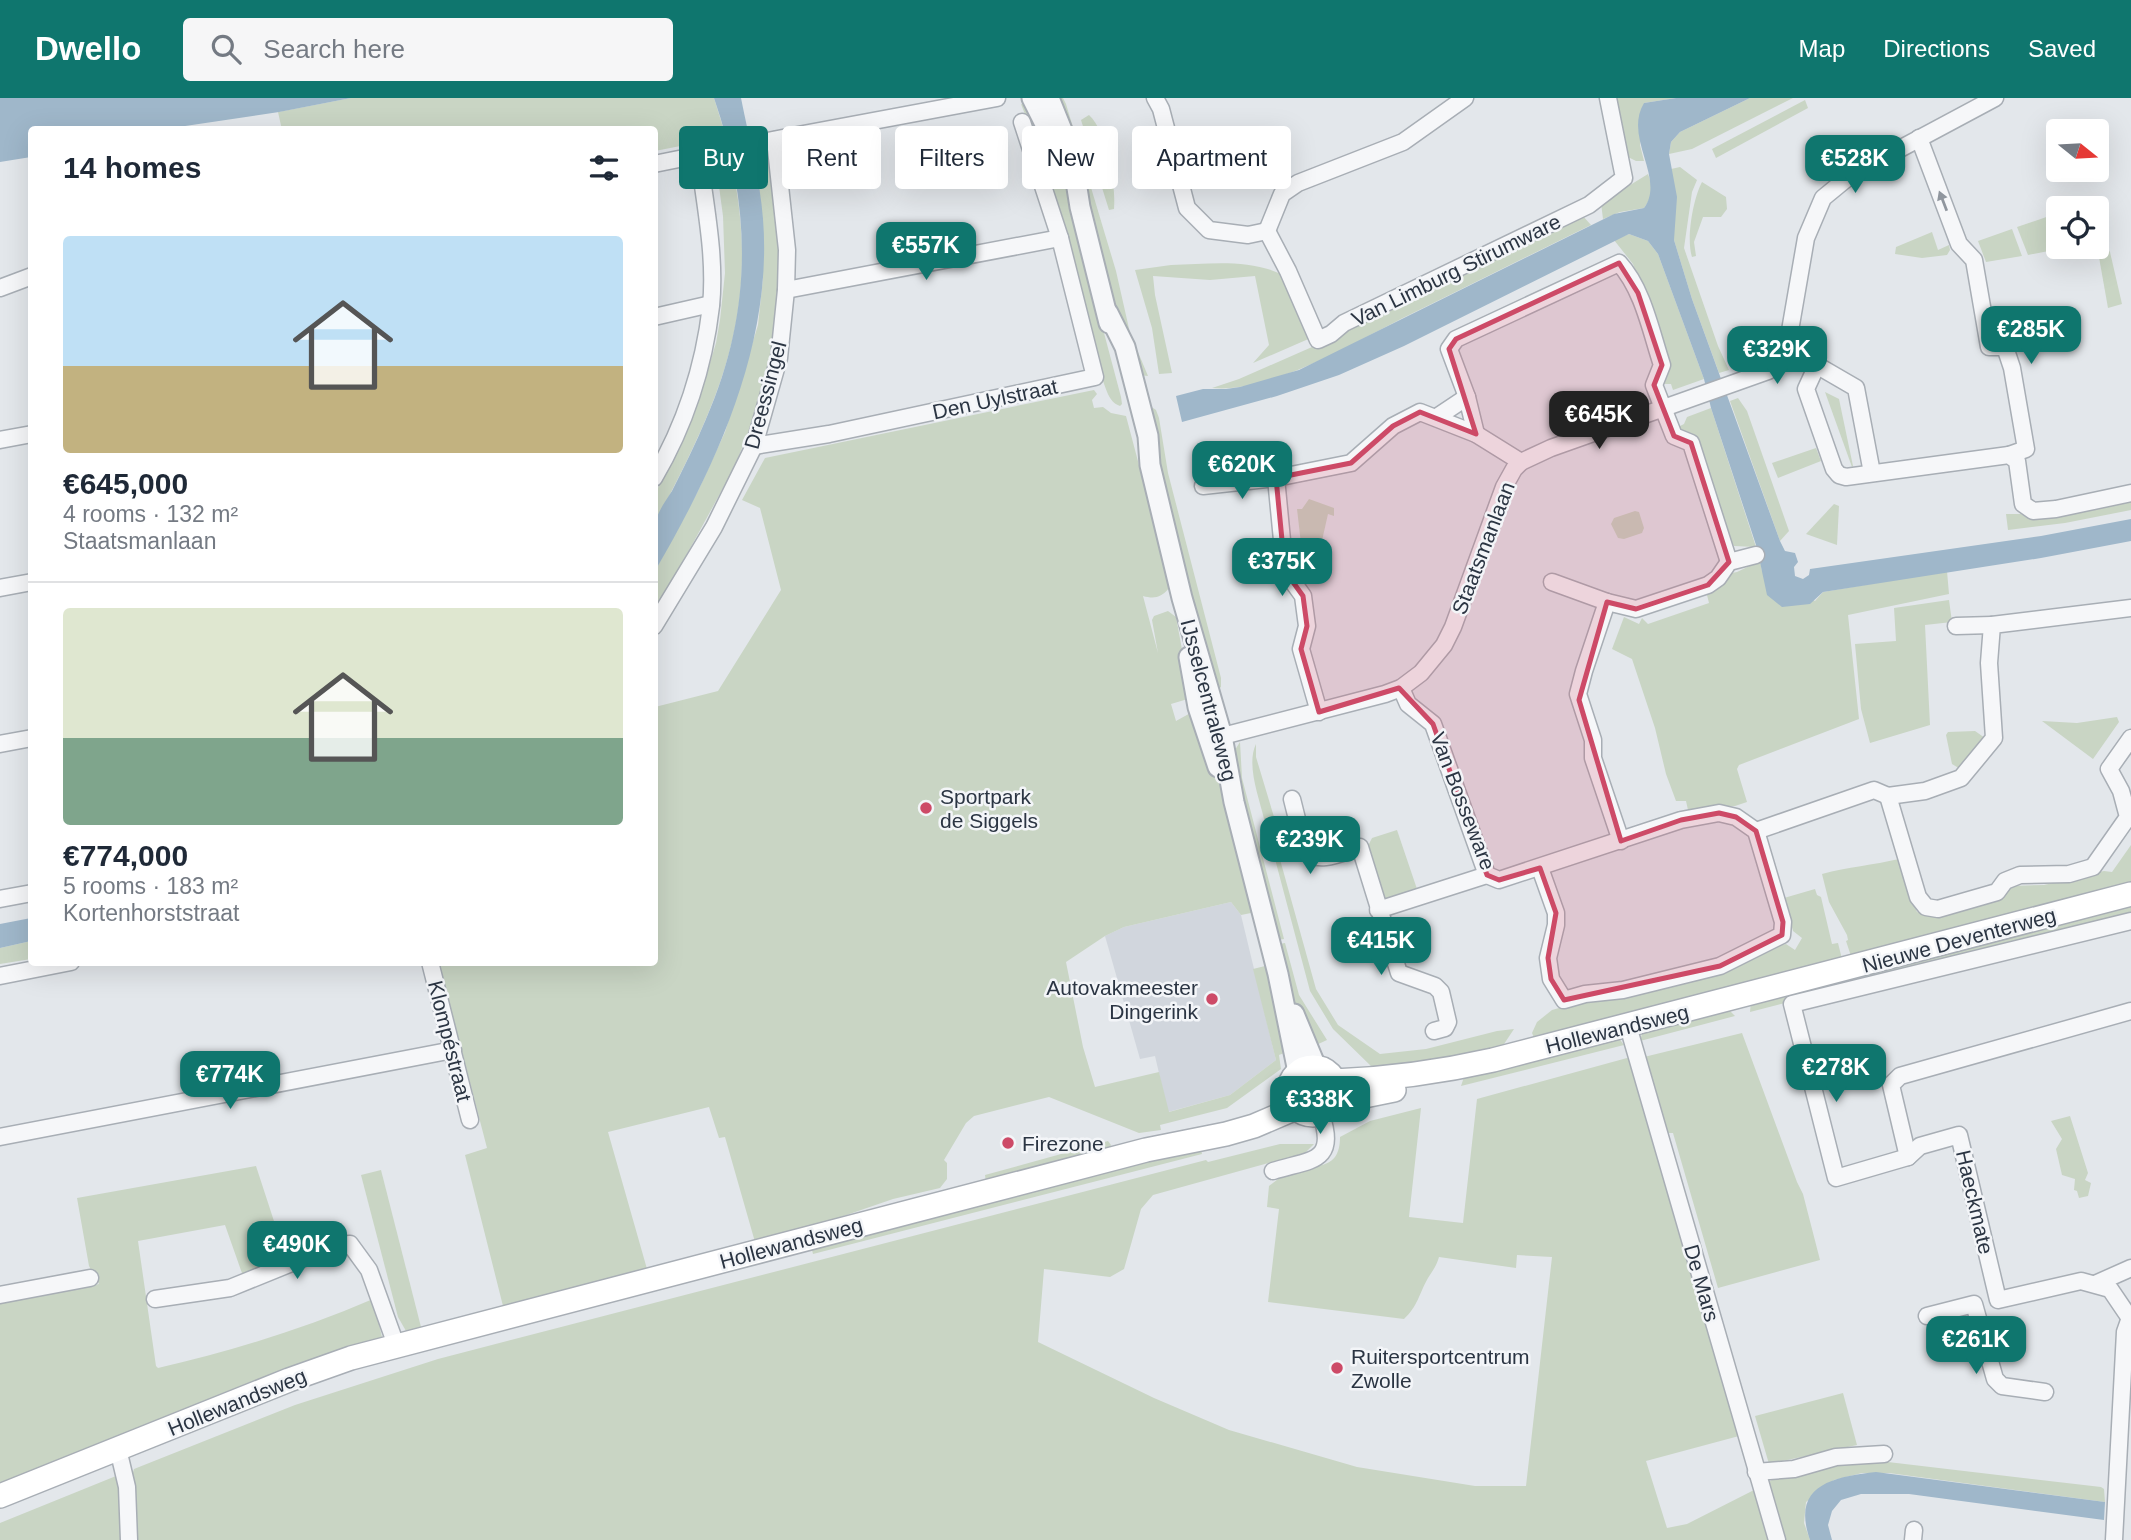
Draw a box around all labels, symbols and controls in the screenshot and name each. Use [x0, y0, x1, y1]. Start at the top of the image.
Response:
search box [183, 18, 673, 81]
text: Dwello [35, 30, 141, 67]
icon: search [207, 30, 245, 68]
text: Search here [263, 34, 405, 64]
text: Map [1799, 35, 1845, 62]
text: Directions [1883, 35, 1990, 62]
text: Saved [2028, 35, 2096, 62]
north arrow [2046, 119, 2109, 182]
map controls [2046, 119, 2109, 259]
chip: Buy [679, 126, 768, 189]
chip: Rent [782, 126, 881, 189]
chip: Filters [895, 126, 1008, 189]
chip: New [1022, 126, 1118, 189]
chip: Apartment [1132, 126, 1291, 189]
pin: €528K [1806, 136, 1904, 195]
text: €528K [1821, 145, 1889, 171]
icon: filters [585, 149, 623, 187]
text: 14 homes [63, 151, 201, 184]
one-way arrow [1937, 191, 1948, 212]
button: locate [2046, 196, 2109, 259]
street label: Van Limburg Stirumware [1348, 209, 1564, 331]
pin: €557K [877, 222, 975, 282]
text: €557K [892, 232, 960, 258]
icon: home [280, 282, 406, 408]
pin: €285K [1982, 306, 2080, 366]
text: €285K [1997, 316, 2065, 342]
pin: €329K [1728, 327, 1826, 386]
text: €329K [1743, 336, 1811, 362]
street label: Dreessingel [740, 338, 790, 452]
street label: Den Uylstraat [930, 374, 1060, 423]
pin: €645K [1550, 392, 1648, 451]
text: €645K [1565, 401, 1633, 427]
pin: €620K [1193, 442, 1291, 501]
text: €620K [1208, 451, 1276, 477]
text: €645,000 [63, 467, 188, 500]
street label: Staatsmanlaan [1447, 478, 1519, 618]
text: 4 rooms · 132 m² [63, 501, 238, 527]
text: Staatsmanlaan [63, 528, 216, 554]
pin: €375K [1233, 538, 1331, 598]
text: €375K [1248, 548, 1316, 574]
street label: IJsselcentraleweg [1176, 616, 1242, 784]
icon: home [280, 654, 406, 780]
street label: Van Bosseware [1426, 729, 1500, 873]
place label: Sportpark de Siggels [940, 785, 1038, 832]
marker: Sportpark de Siggels [918, 800, 934, 816]
pin: €239K [1261, 816, 1359, 876]
text: €239K [1276, 826, 1344, 852]
text: €774,000 [63, 839, 188, 872]
text: 5 rooms · 183 m² [63, 873, 238, 899]
text: Kortenhorststraat [63, 900, 239, 926]
street label: Nieuwe Deventerweg [1860, 903, 2058, 977]
pin: €415K [1332, 918, 1430, 977]
text: €415K [1347, 927, 1415, 953]
place label: Autovakmeester Dingerink [1046, 976, 1198, 1023]
street label: Klompéstraat [424, 978, 476, 1104]
marker: Autovakmeester Dingerink [1204, 991, 1220, 1007]
street label: Hollewandsweg [1543, 1000, 1691, 1058]
pin: €278K [1787, 1044, 1885, 1104]
pin: €774K [181, 1052, 279, 1111]
text: €278K [1802, 1054, 1870, 1080]
text: €774K [196, 1061, 264, 1087]
pin: €338K [1271, 1076, 1369, 1136]
text: €338K [1286, 1086, 1354, 1112]
place label: Firezone [1022, 1132, 1104, 1155]
marker: Firezone [1000, 1135, 1016, 1151]
street label: Haeckmate [1952, 1148, 1998, 1256]
street label: Hollewandsweg [717, 1213, 865, 1273]
pin: €490K [248, 1222, 346, 1281]
text: €490K [263, 1231, 331, 1257]
street label: De Mars [1680, 1242, 1724, 1324]
pin: €261K [1927, 1316, 2025, 1376]
text: €261K [1942, 1326, 2010, 1352]
place label: Ruitersportcentrum Zwolle [1351, 1345, 1530, 1392]
marker: Ruitersportcentrum Zwolle [1329, 1360, 1345, 1376]
street label: Hollewandsweg [165, 1364, 309, 1440]

